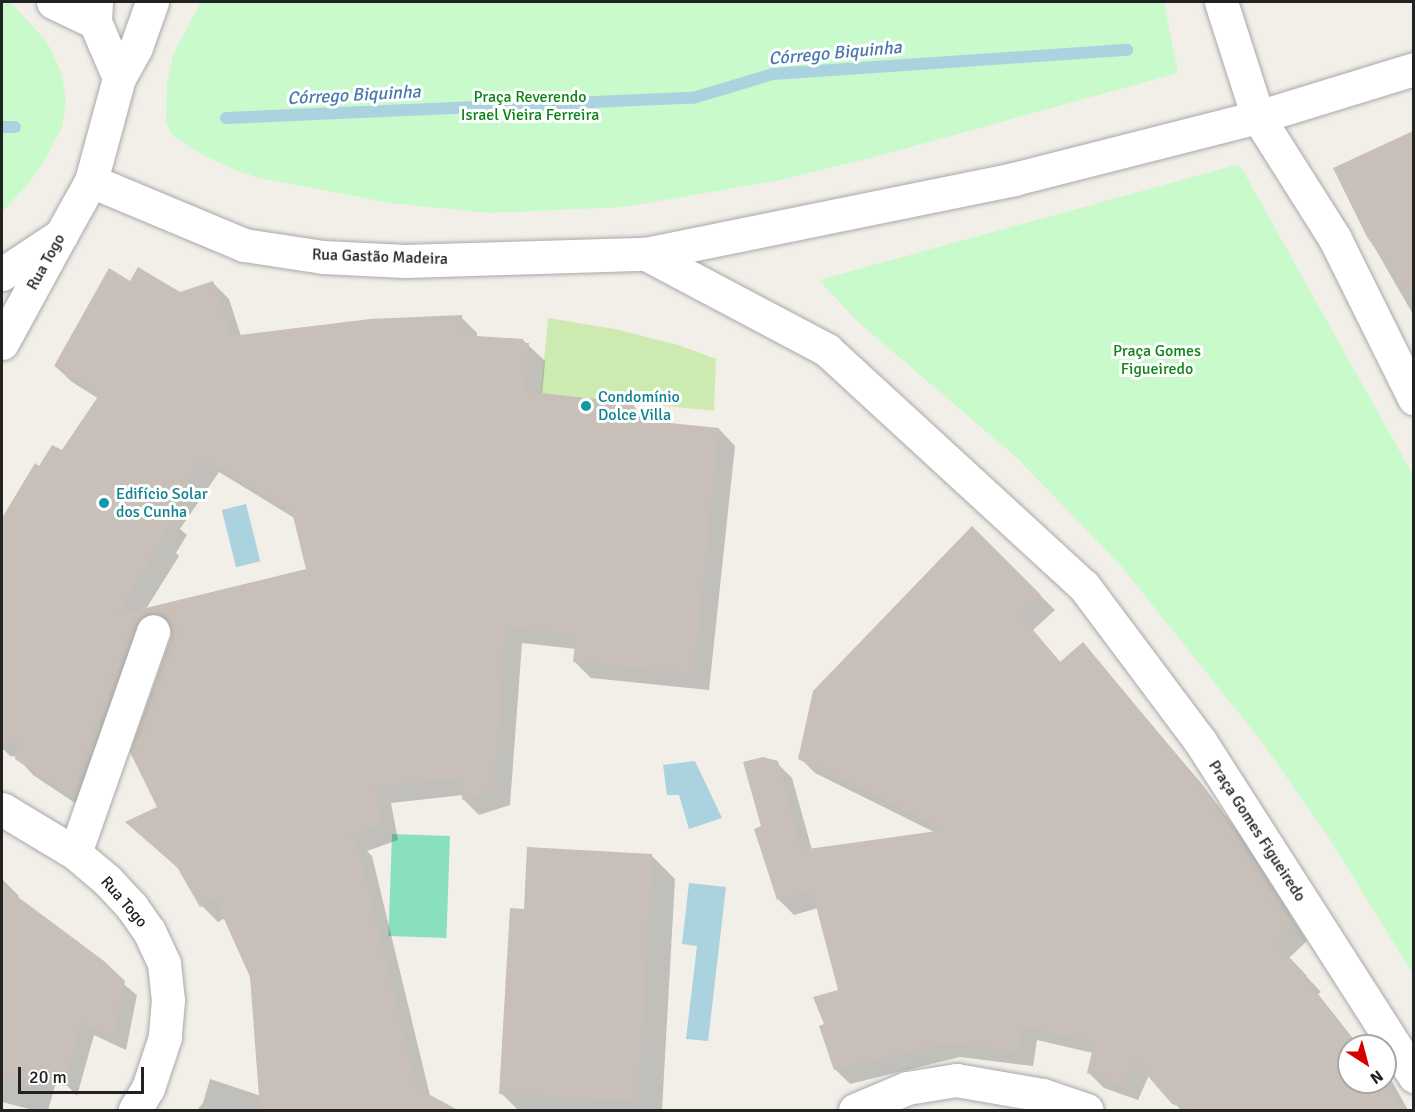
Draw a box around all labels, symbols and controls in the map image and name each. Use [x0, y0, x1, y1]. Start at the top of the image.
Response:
water label: Córrego Biquinha [768, 36, 902, 70]
water label: Córrego Biquinha [287, 81, 421, 109]
park label: Praça Reverendo Israel Vieira Ferreira [461, 87, 599, 125]
street label: Rua Togo [23, 231, 69, 293]
street label: Rua Gastão Madeira [312, 245, 448, 269]
park label: Praça Gomes Figueiredo [1113, 341, 1201, 379]
place label: Condomínio Dolce Villa [598, 387, 680, 425]
marker: Condomínio Dolce Villa [579, 399, 593, 413]
place label: Edifício Solar dos Cunha [116, 484, 208, 522]
marker: Edifício Solar dos Cunha [97, 496, 111, 510]
street label: Praça Gomes Figueiredo [1204, 757, 1310, 905]
street label: Rua Togo [97, 873, 151, 931]
north arrow [1337, 1034, 1397, 1094]
scale bar [21, 1055, 147, 1093]
text: 20 m [29, 1066, 67, 1088]
text: N [1366, 1066, 1387, 1088]

